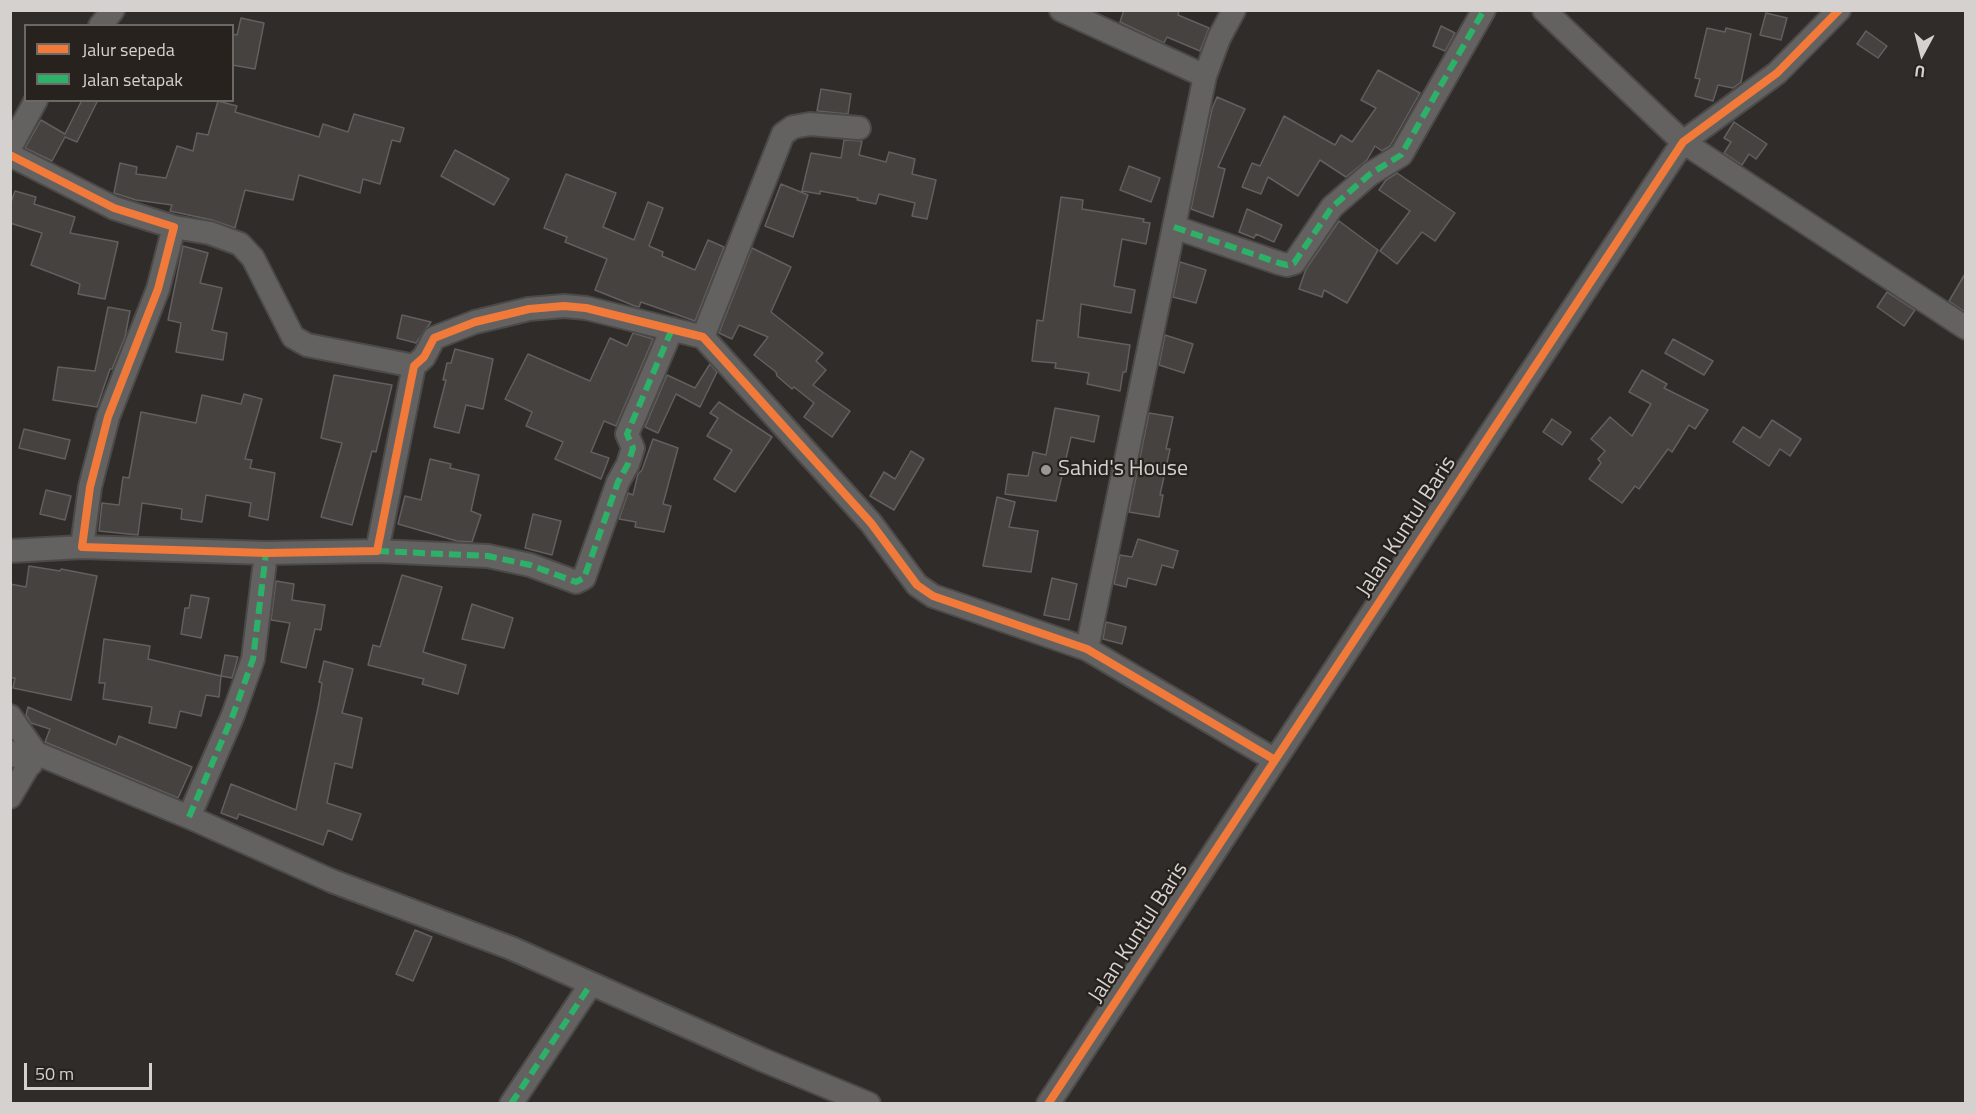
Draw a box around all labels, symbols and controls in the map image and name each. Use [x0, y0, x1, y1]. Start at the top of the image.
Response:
legend [24, 24, 234, 102]
north arrow [1892, 24, 1952, 84]
text: Jalur sepeda [82, 36, 175, 63]
text: U [1913, 59, 1926, 84]
text: Jalan setapak [82, 66, 183, 93]
street label: Jalan Kuntul Baris [1352, 452, 1462, 602]
place label: Sahid's House [1058, 457, 1188, 483]
marker: Sahid's House [1039, 463, 1053, 477]
street label: Jalan Kuntul Baris [1084, 858, 1194, 1008]
scale bar [27, 1051, 154, 1089]
text: 50 m [35, 1060, 74, 1087]

